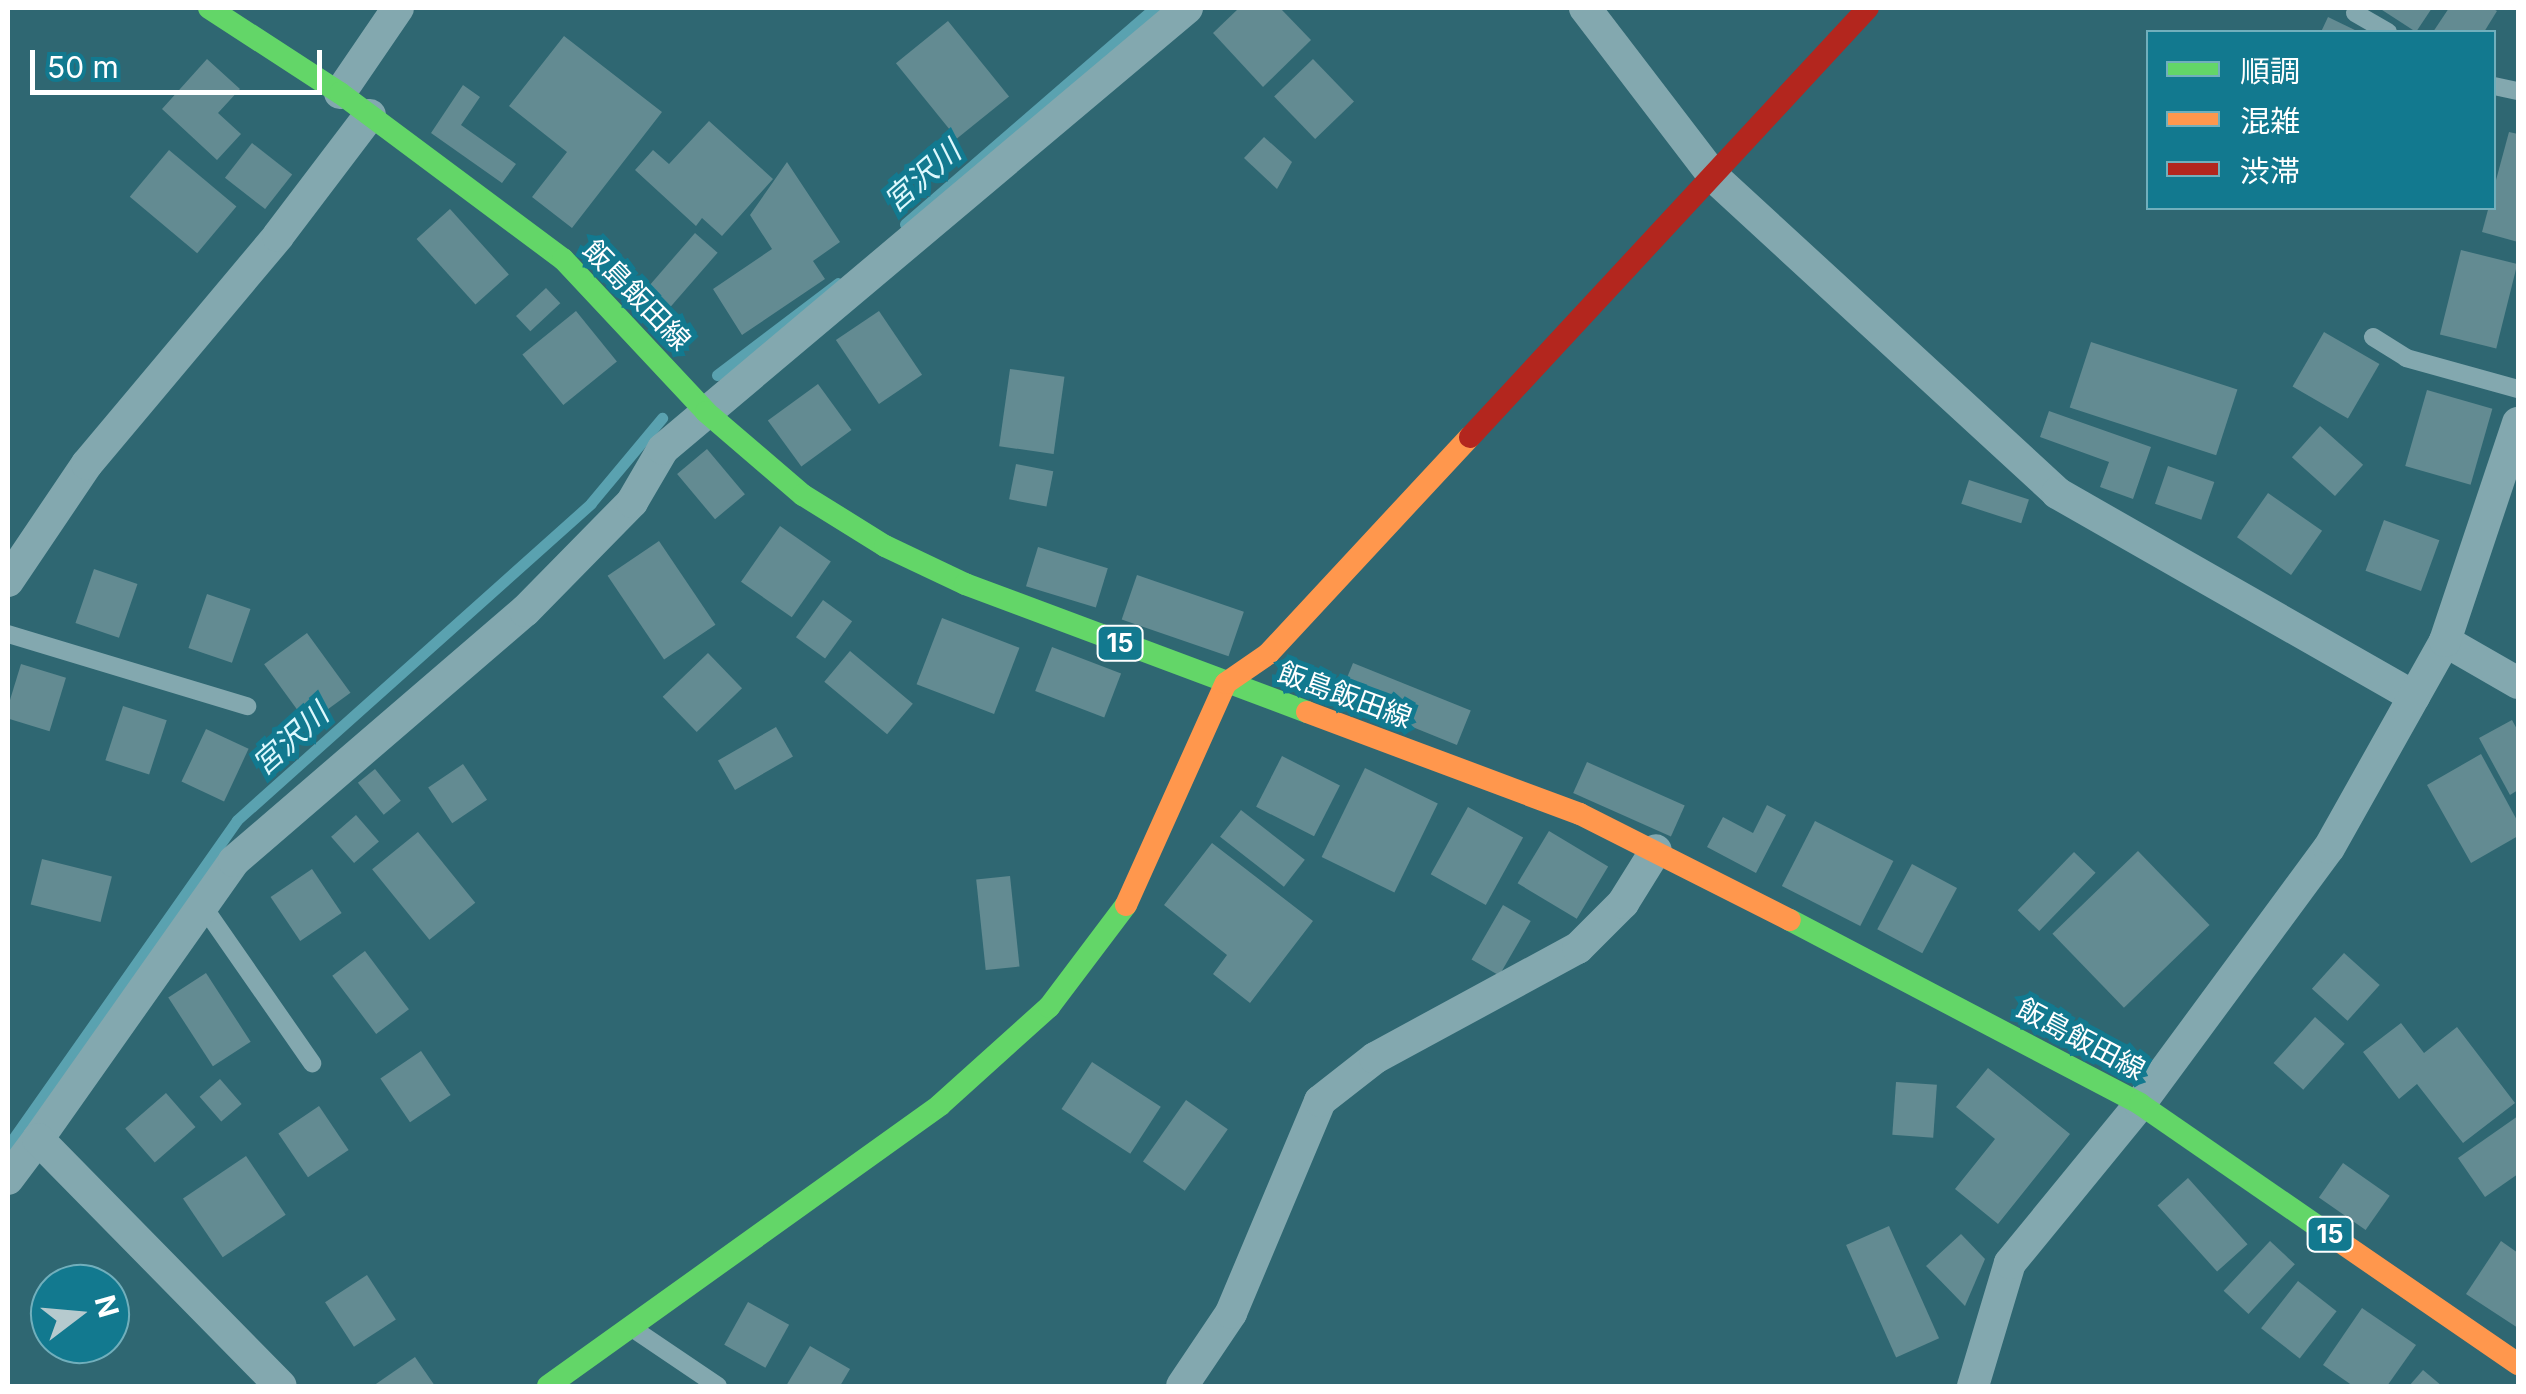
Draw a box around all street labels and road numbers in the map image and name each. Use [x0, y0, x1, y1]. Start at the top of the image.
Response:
street label: 飯島飯田線 [576, 233, 698, 357]
road number: 15 [1095, 623, 1145, 663]
street label: 飯島飯田線 [1273, 655, 1417, 735]
street label: 飯島飯田線 [2011, 991, 2151, 1087]
road number: 15 [2305, 1214, 2355, 1254]

